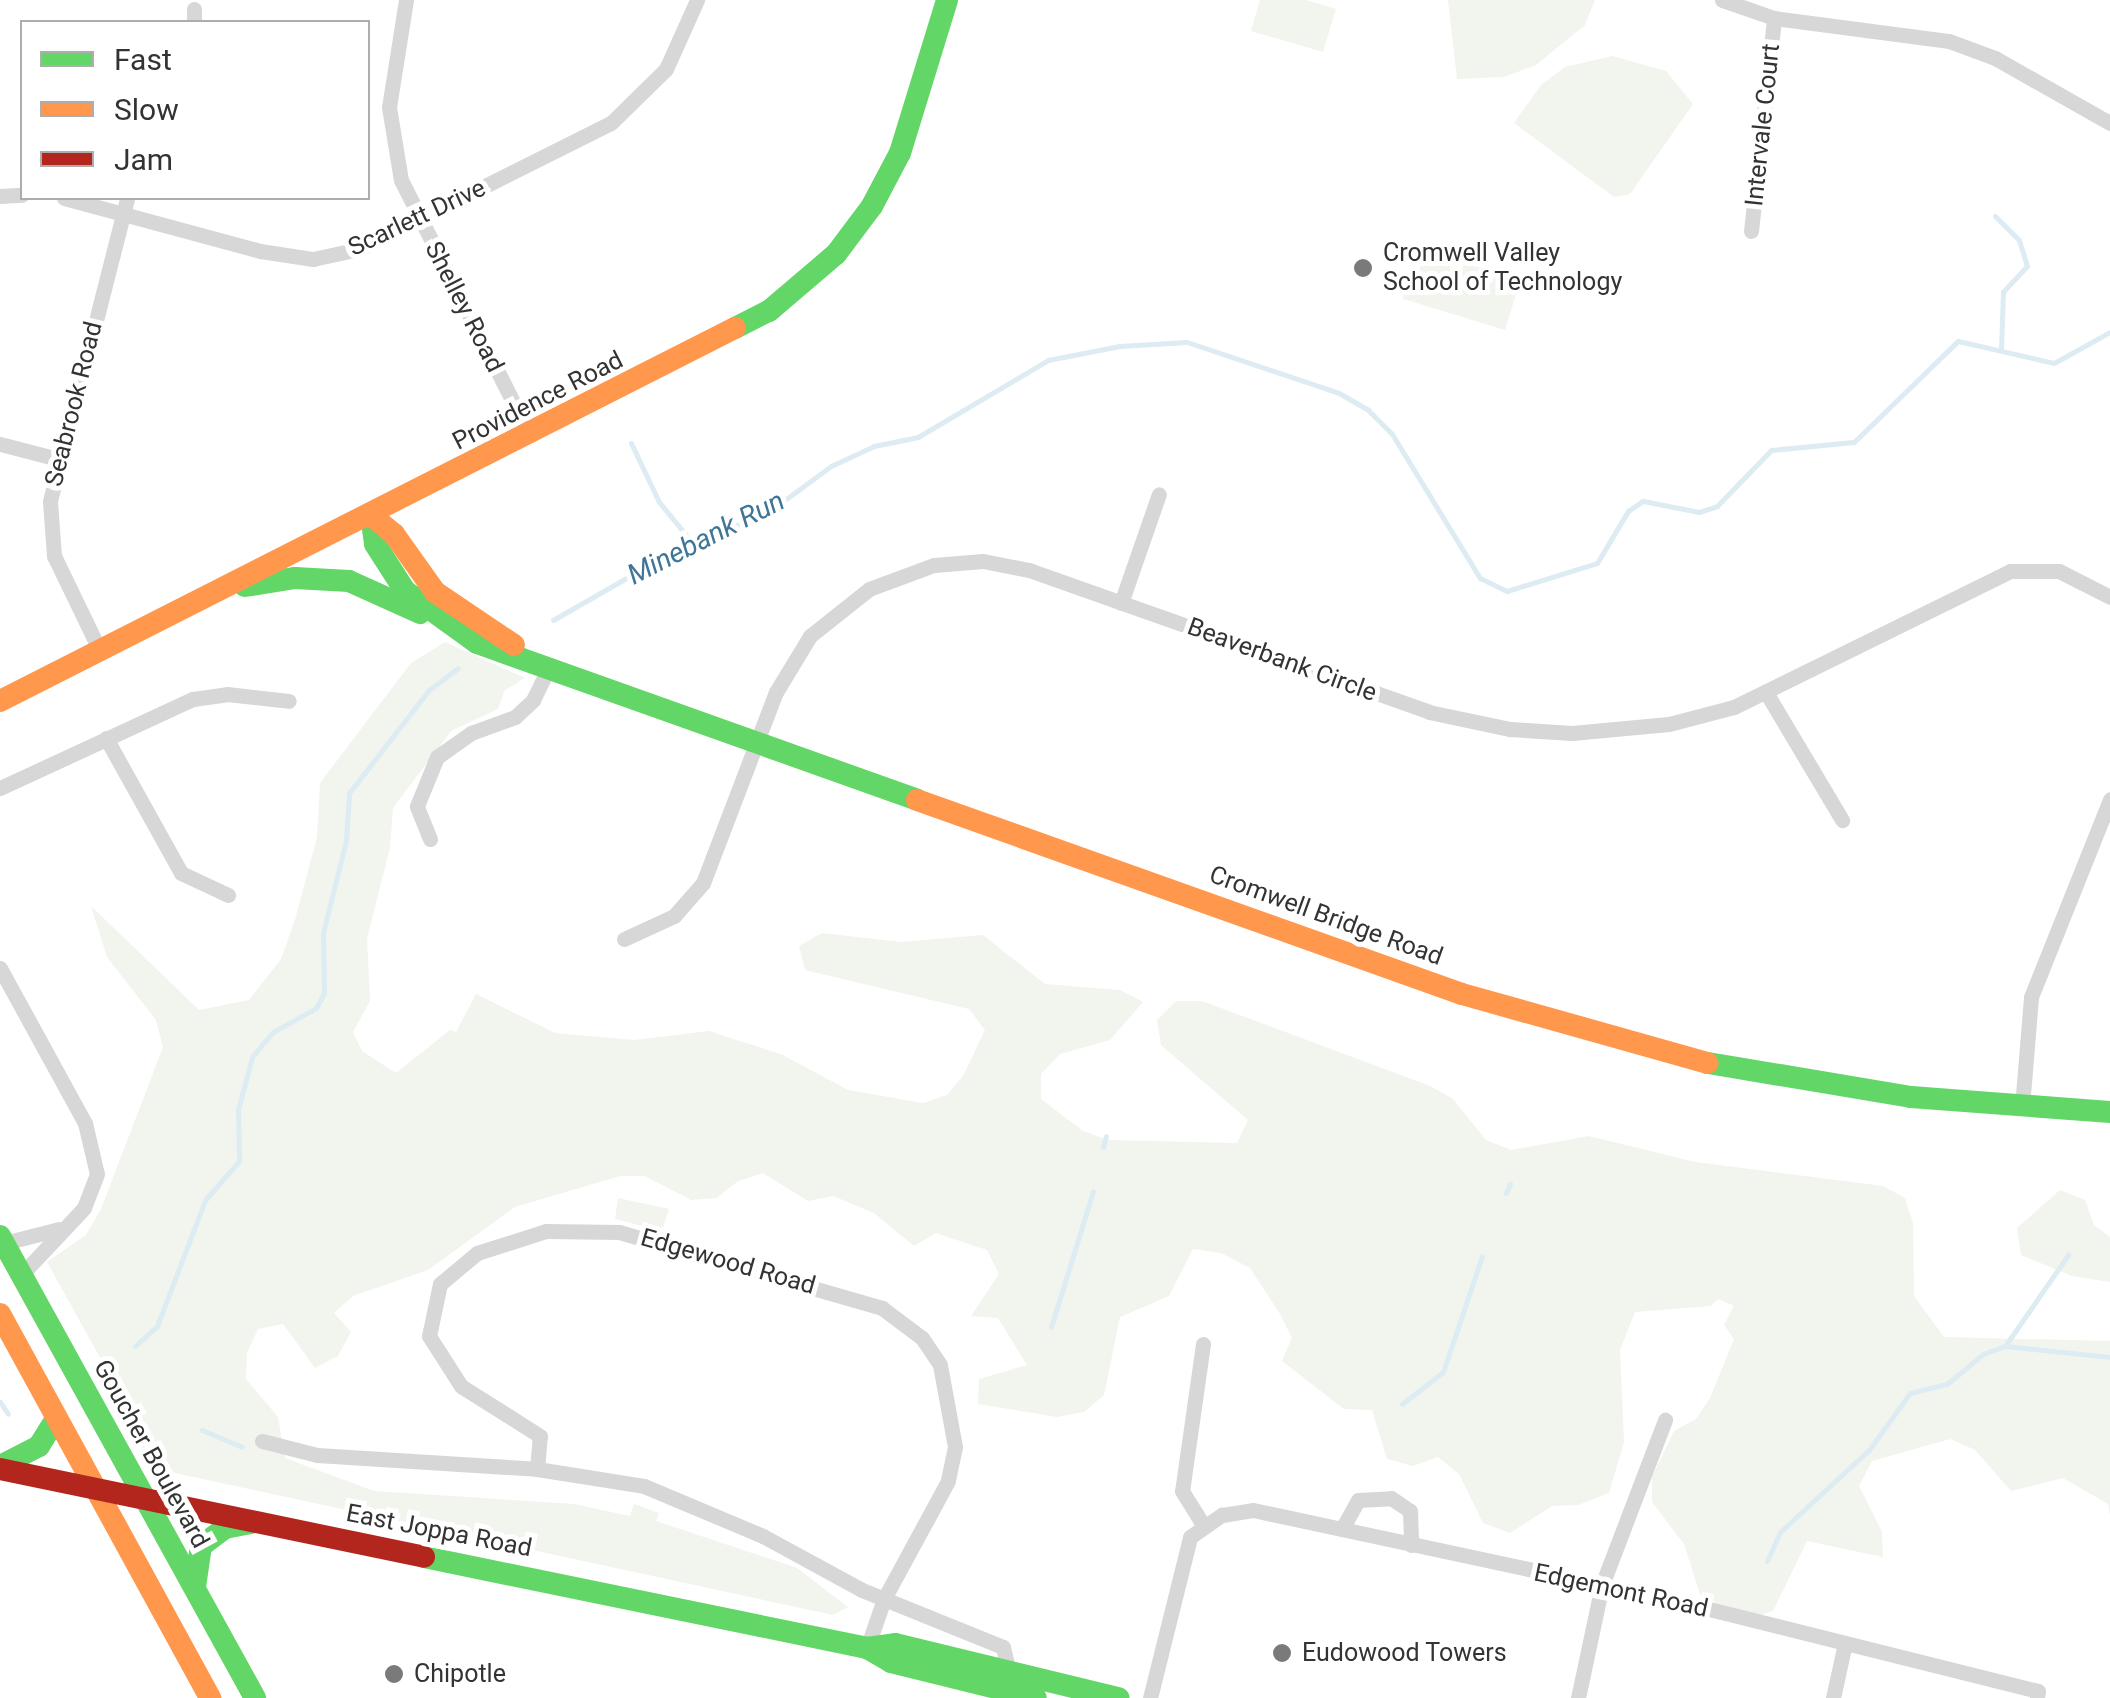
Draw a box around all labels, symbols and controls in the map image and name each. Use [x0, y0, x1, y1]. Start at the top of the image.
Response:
legend [20, 20, 370, 200]
text: Fast [114, 42, 172, 77]
street label: Intervale Court [1740, 42, 1786, 208]
text: Slow [114, 92, 179, 127]
text: Jam [114, 142, 173, 177]
street label: Scarlett Drive [344, 173, 490, 263]
street label: Shelley Road [418, 237, 510, 377]
place label: Cromwell Valley School of Technology [1383, 239, 1623, 298]
marker: Cromwell Valley School of Technology [1352, 257, 1374, 279]
street label: Seabrook Road [39, 319, 109, 489]
street label: Providence Road [448, 345, 628, 457]
water label: Minebank Run [622, 484, 790, 592]
street label: Beaverbank Circle [1183, 612, 1381, 708]
street label: Cromwell Bridge Road [1205, 860, 1447, 972]
street label: Edgewood Road [637, 1223, 819, 1301]
street label: Goucher Boulevard [87, 1355, 215, 1553]
street label: East Joppa Road [344, 1498, 534, 1564]
street label: Edgemont Road [1531, 1558, 1711, 1624]
place label: Eudowood Towers [1302, 1638, 1507, 1668]
marker: Eudowood Towers [1271, 1642, 1293, 1664]
place label: Chipotle [414, 1659, 506, 1689]
marker: Chipotle [383, 1663, 405, 1685]

